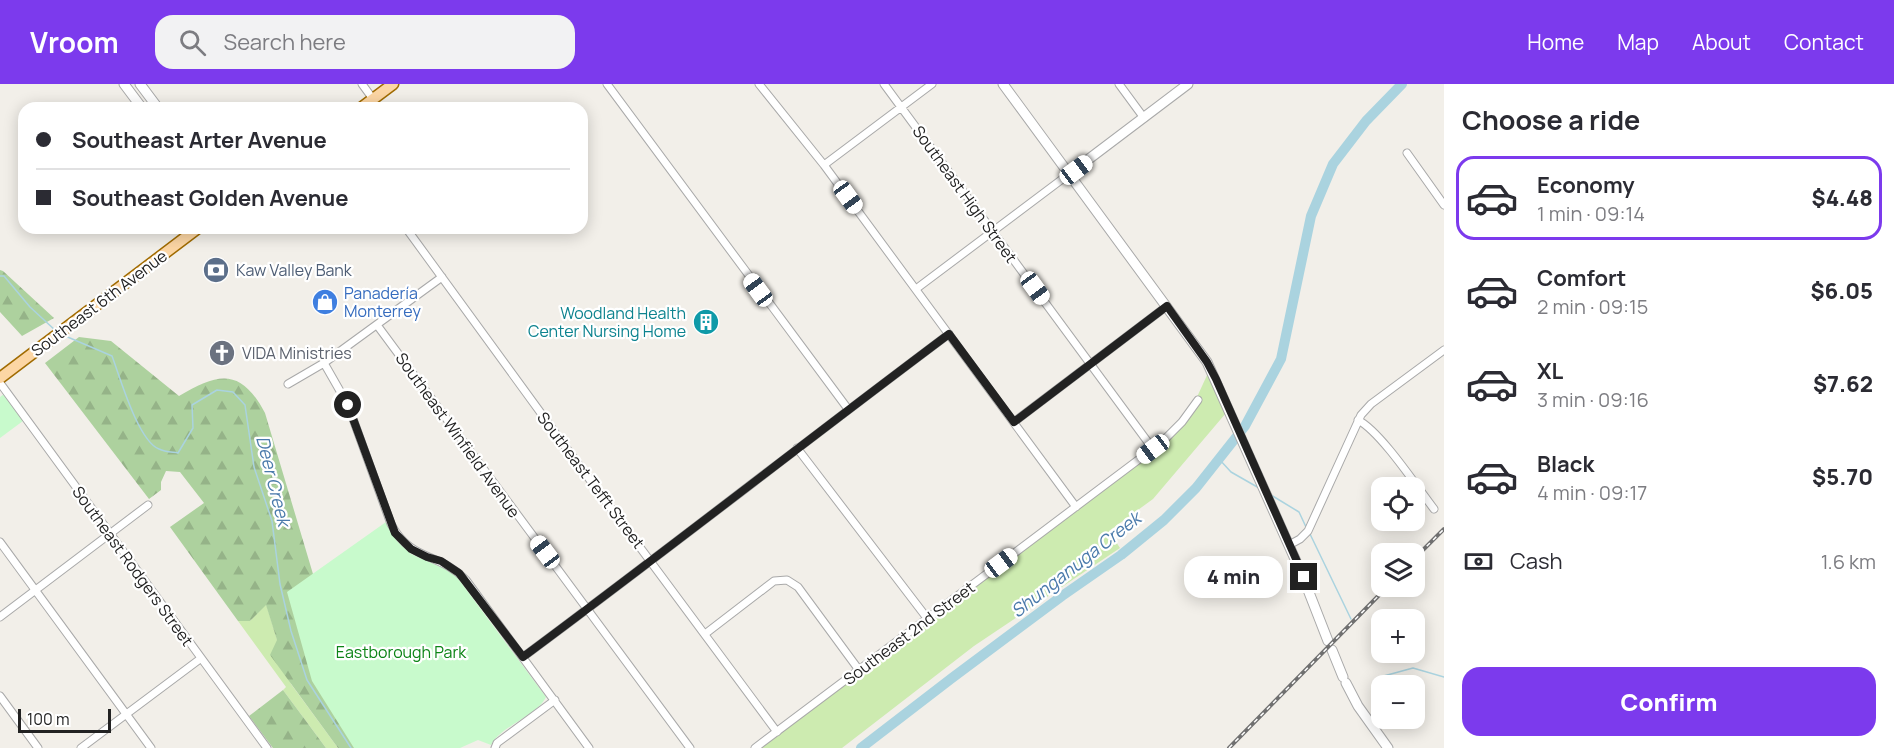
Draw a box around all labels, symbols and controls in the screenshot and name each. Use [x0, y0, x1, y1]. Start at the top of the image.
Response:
search box [155, 15, 575, 69]
text: Vroom [30, 23, 119, 61]
icon: search [176, 26, 209, 59]
text: Search here [224, 27, 346, 57]
text: Home [1527, 28, 1584, 56]
text: Map [1617, 28, 1659, 56]
text: About [1692, 28, 1751, 56]
text: Contact [1784, 28, 1864, 56]
text: Choose a ride [1462, 101, 1640, 138]
street label: Southeast High Street [908, 121, 1022, 267]
text: Southeast Arter Avenue [72, 125, 327, 155]
car [1056, 152, 1096, 188]
text: Economy [1537, 170, 1635, 200]
icon: car [1465, 171, 1519, 225]
car [830, 177, 866, 217]
text: Southeast Golden Avenue [72, 183, 348, 213]
text: $4.48 [1812, 183, 1873, 213]
text: 1 min · 09:14 [1537, 200, 1645, 227]
street label: Southeast 6th Avenue [27, 245, 171, 361]
bank icon: Kaw Valley Bank [201, 255, 231, 285]
place label: Kaw Valley Bank [236, 259, 353, 281]
text: Comfort [1537, 263, 1626, 293]
icon: car [1465, 264, 1519, 318]
car [1017, 268, 1053, 308]
car [740, 270, 776, 310]
text: $6.05 [1810, 276, 1873, 306]
place label: Panadería Monterrey [344, 282, 421, 322]
shop icon: Panadería Monterrey [310, 287, 340, 317]
text: 2 min · 09:15 [1537, 293, 1648, 320]
place label: Woodland Health Center Nursing Home [528, 302, 686, 342]
building icon: Woodland Health Center Nursing Home [691, 307, 721, 337]
church icon: VIDA Ministries [207, 338, 237, 368]
place label: VIDA Ministries [242, 342, 352, 364]
street label: Southeast Winfield Avenue [391, 348, 525, 522]
text: XL [1537, 356, 1563, 386]
icon: car [1465, 357, 1519, 411]
text: $7.62 [1813, 369, 1873, 399]
text: 3 min · 09:16 [1537, 386, 1649, 413]
route start [334, 391, 361, 418]
street label: Southeast Tefft Street [532, 407, 650, 553]
car [1133, 431, 1173, 467]
water label: Deer Creek [251, 433, 298, 531]
text: Black [1537, 449, 1594, 479]
icon: car [1465, 450, 1519, 504]
text: $5.70 [1812, 462, 1873, 492]
map controls [1371, 477, 1425, 729]
button: locate [1371, 477, 1425, 531]
text: 4 min · 09:17 [1537, 479, 1647, 506]
street label: Southeast Rodgers Street [67, 482, 199, 650]
water label: Shunganuga Creek [1005, 504, 1148, 623]
car [527, 532, 563, 572]
button: layers [1371, 543, 1425, 597]
car [981, 545, 1021, 581]
icon: cash [1462, 545, 1495, 578]
text: Cash [1510, 546, 1563, 576]
text: 1.6 km [1821, 548, 1876, 575]
callout: 4 min [1184, 556, 1283, 598]
text: 4 min [1207, 563, 1260, 590]
route end [1290, 563, 1317, 590]
street label: Southeast 2nd Street [839, 576, 979, 690]
button: + [1371, 609, 1425, 663]
park label: Eastborough Park [336, 641, 467, 663]
button: Confirm [1462, 667, 1876, 736]
button: − [1371, 675, 1425, 729]
scale bar [18, 706, 111, 734]
text: 100 m [27, 708, 70, 730]

